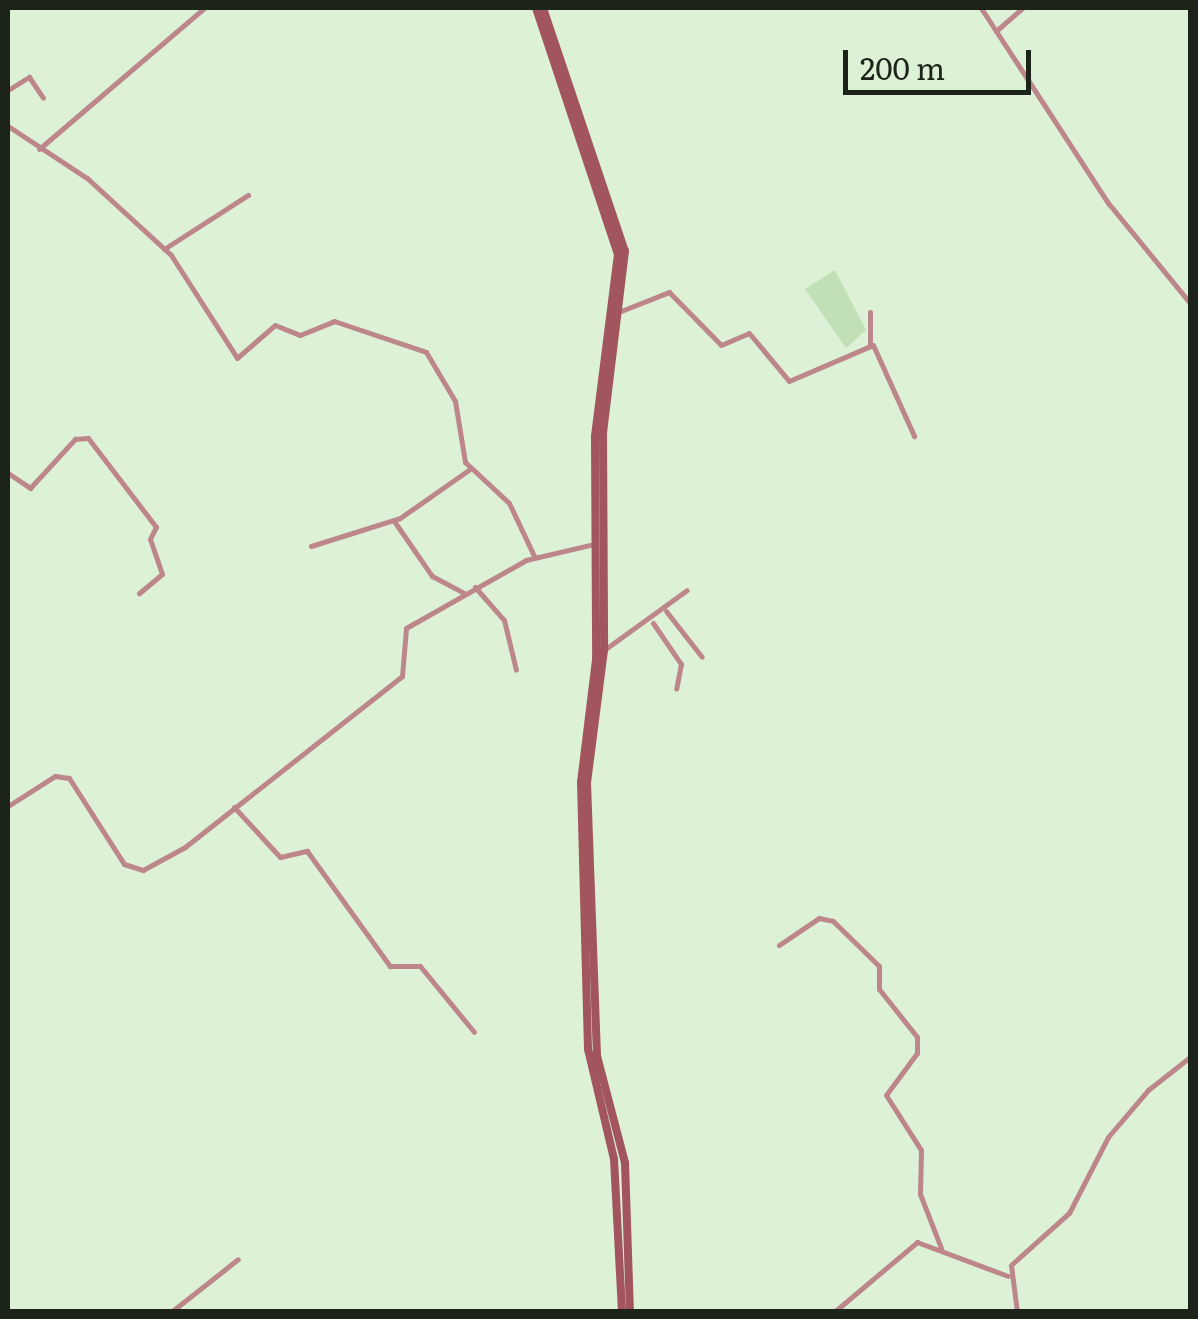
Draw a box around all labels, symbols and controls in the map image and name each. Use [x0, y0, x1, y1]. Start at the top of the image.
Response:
scale bar [848, 30, 1036, 92]
text: 200 m [860, 45, 945, 89]

